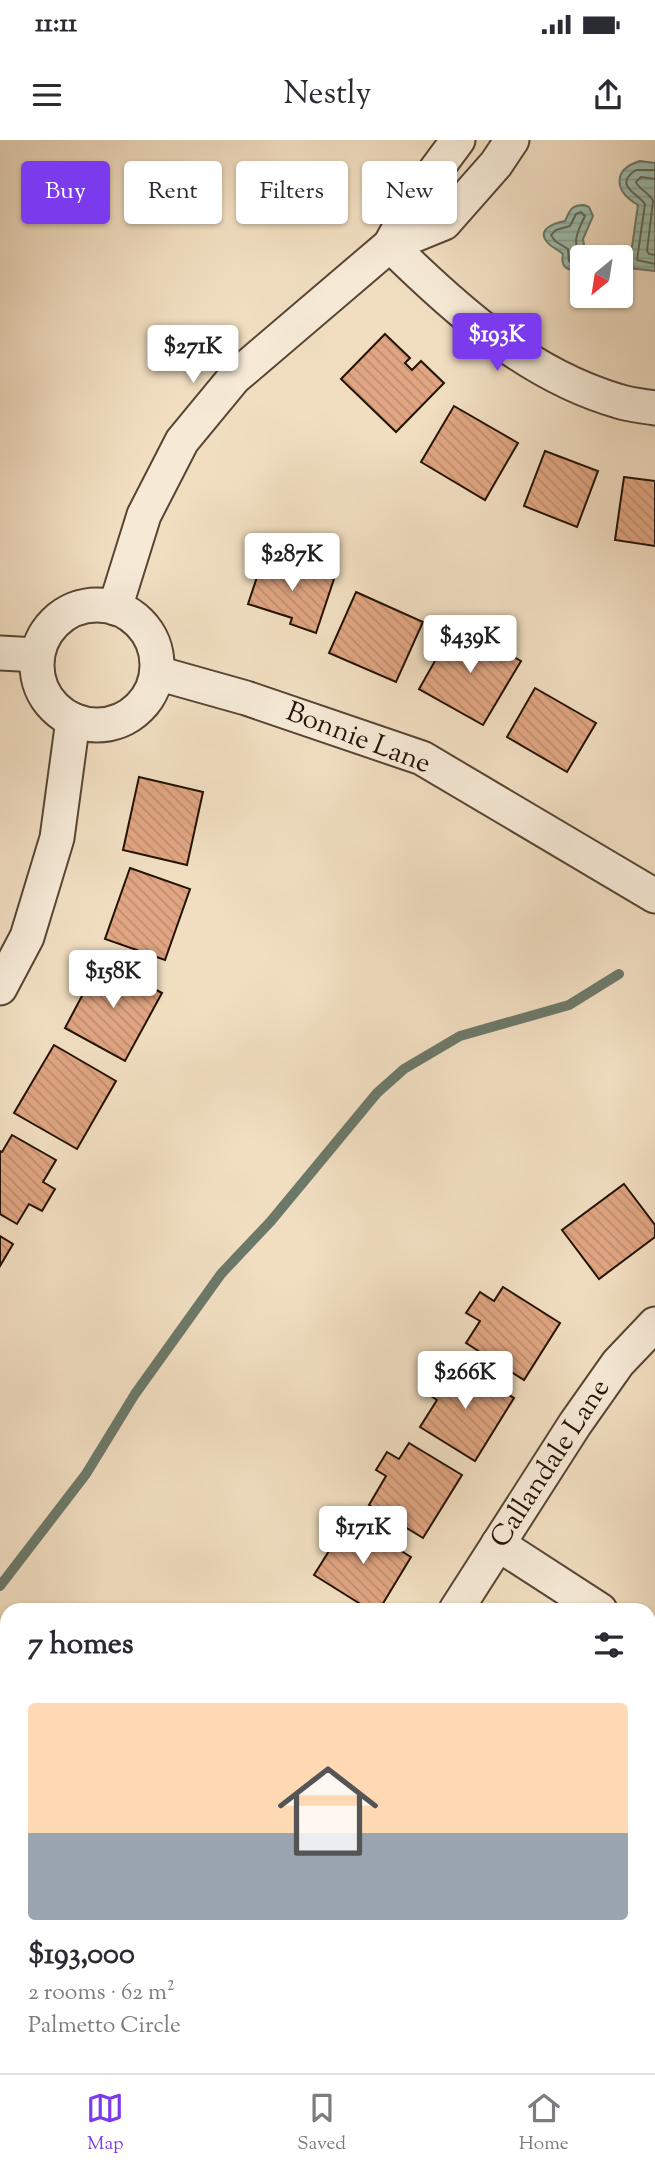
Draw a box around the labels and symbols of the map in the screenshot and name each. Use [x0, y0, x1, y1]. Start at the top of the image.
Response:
north arrow [570, 245, 634, 308]
pin: $193K [448, 314, 546, 373]
pin: $271K [144, 326, 242, 385]
pin: $287K [243, 533, 341, 593]
pin: $439K [421, 616, 519, 675]
street label: Bonnie Lane [280, 693, 436, 785]
pin: $158K [64, 950, 162, 1010]
pin: $266K [416, 1352, 514, 1411]
street label: Callandale Lane [481, 1372, 621, 1556]
pin: $171K [314, 1506, 412, 1566]

